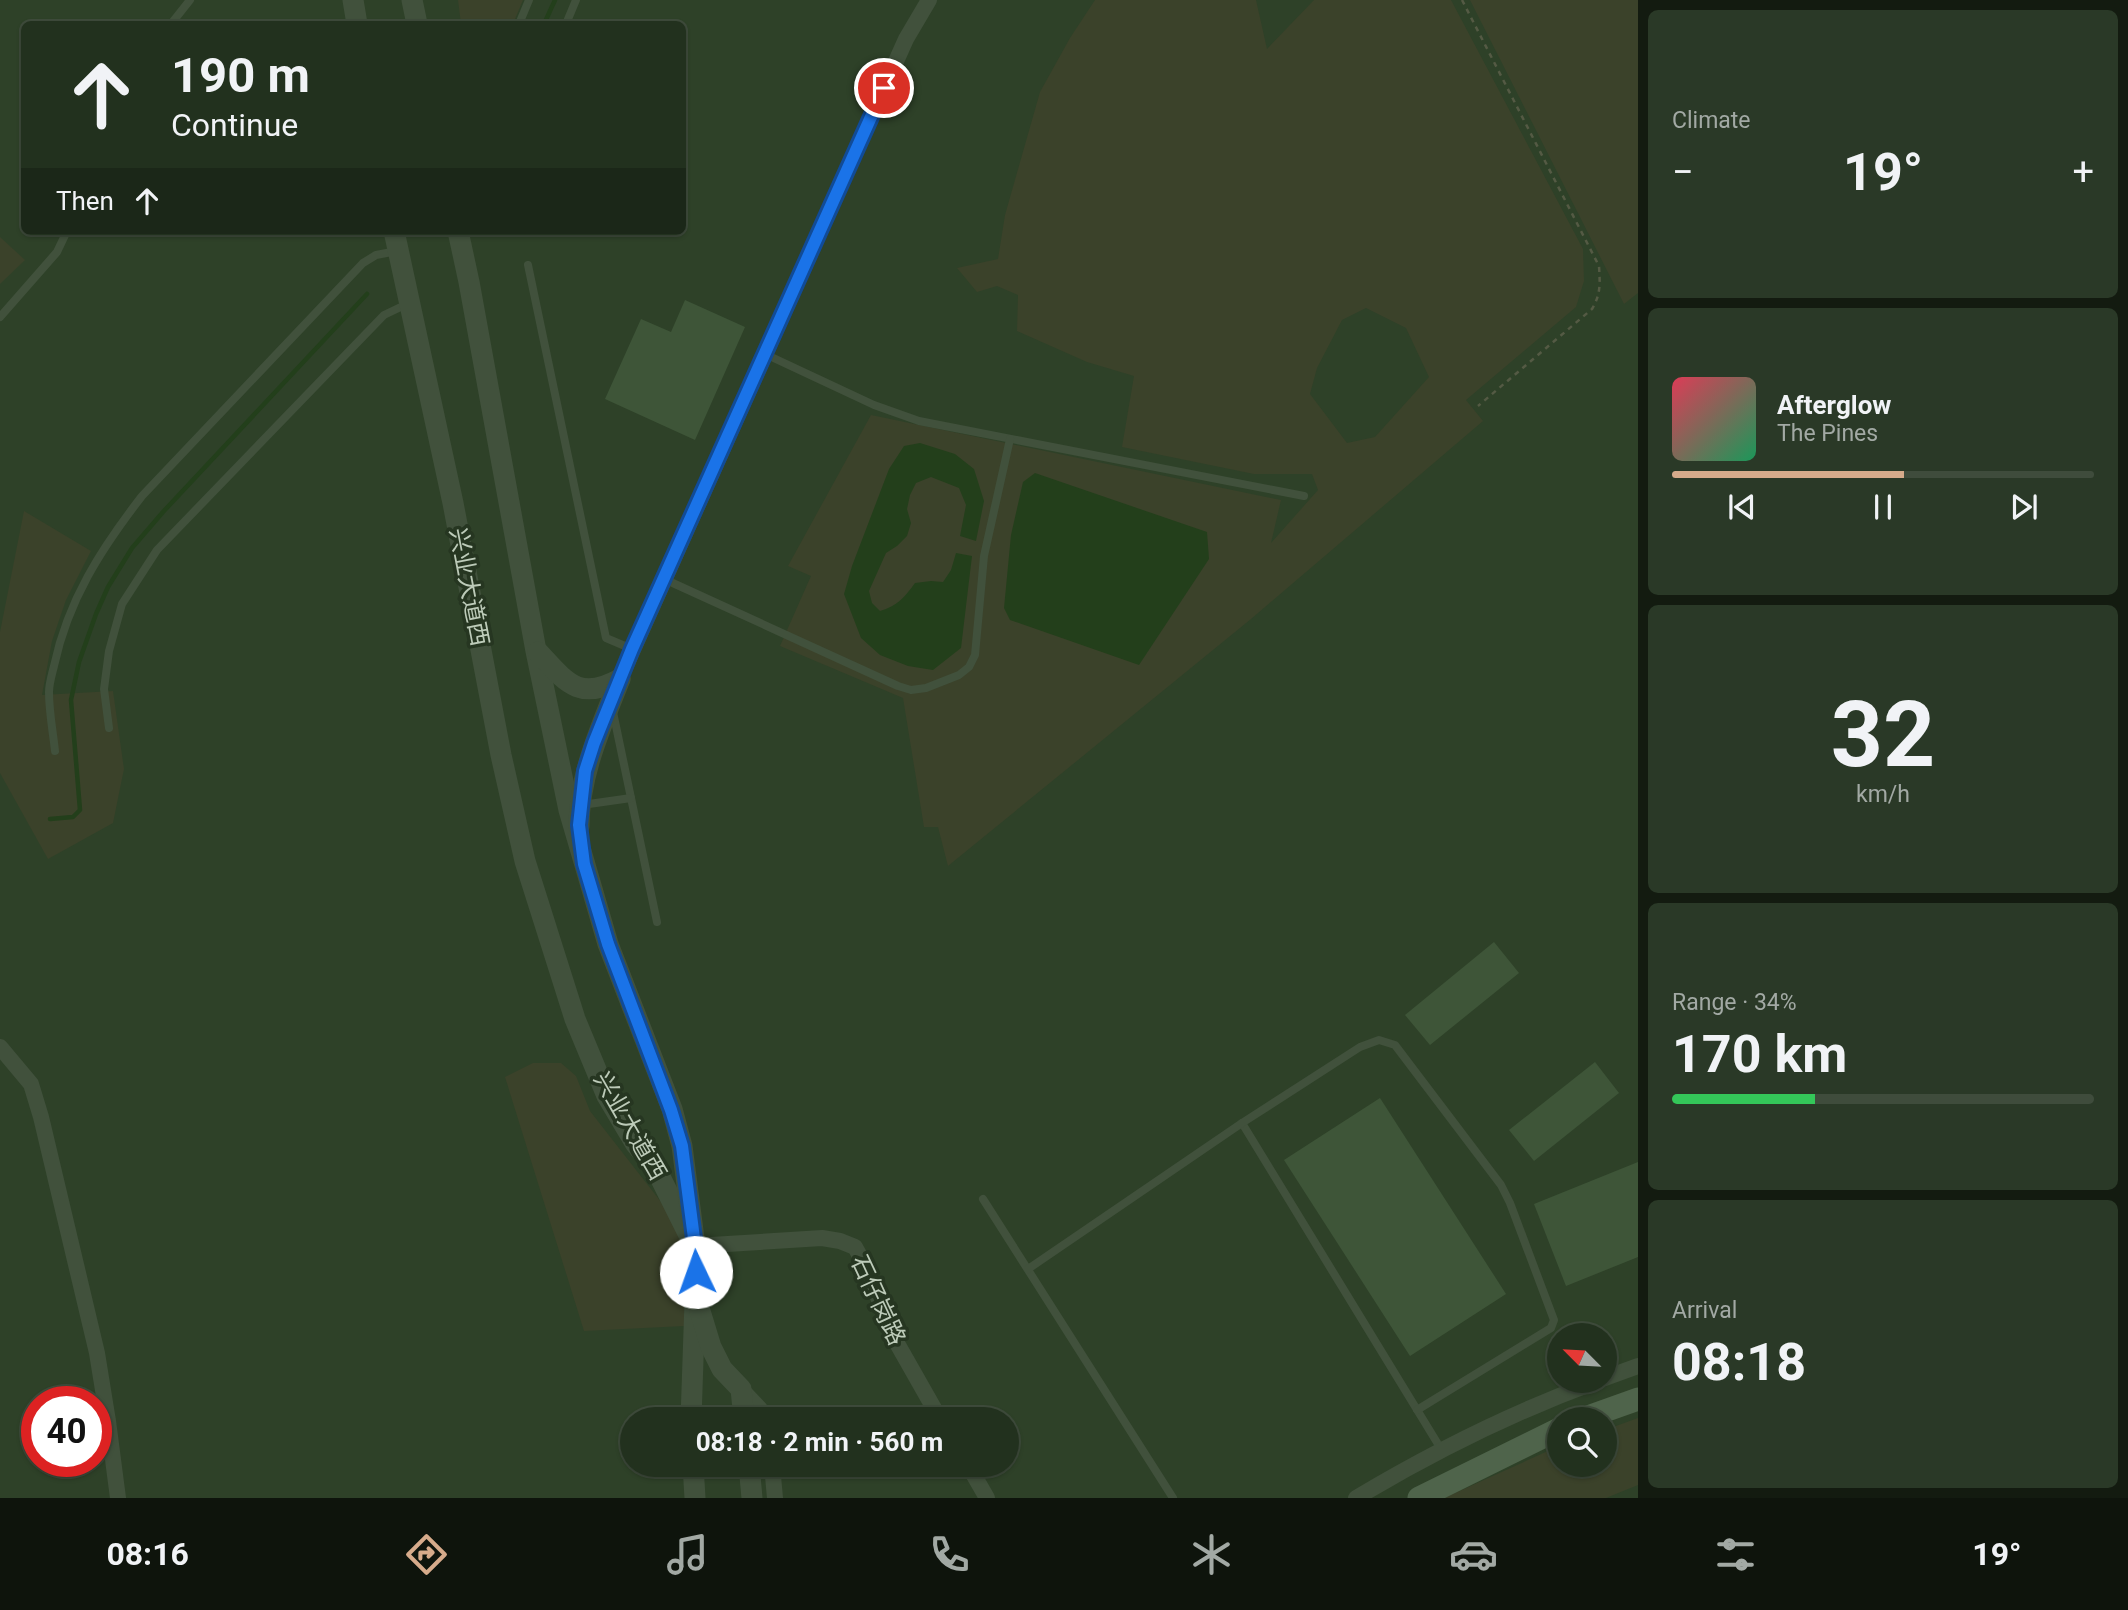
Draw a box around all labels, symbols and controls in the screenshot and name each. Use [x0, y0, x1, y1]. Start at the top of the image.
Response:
text: 190 m [171, 47, 310, 104]
icon: ahead [56, 49, 147, 140]
pin [854, 58, 914, 118]
icon: arrive [865, 69, 903, 107]
text: Continue [171, 106, 298, 144]
text: Climate [1672, 107, 1751, 134]
text: 19° [1843, 142, 1923, 203]
text: − [1672, 150, 1694, 194]
text: + [2072, 150, 2094, 194]
icon: ahead [128, 182, 166, 220]
text: Then [56, 186, 114, 216]
text: Afterglow [1777, 390, 1891, 420]
text: The Pines [1777, 420, 1878, 447]
icon: previous [1723, 488, 1761, 526]
icon: pause [1864, 488, 1902, 526]
icon: next [2005, 488, 2043, 526]
street label: 兴业大道西 [444, 525, 494, 649]
text: 32 [1831, 682, 1935, 788]
text: km/h [1856, 781, 1910, 808]
text: Range · 34% [1672, 989, 1797, 1016]
text: 170 km [1672, 1024, 1847, 1085]
street label: 兴业大道西 [588, 1067, 672, 1185]
position arrow [659, 1235, 733, 1309]
street label: 石仔岗路 [845, 1251, 911, 1349]
text: Arrival [1672, 1297, 1737, 1324]
north arrow [1547, 1323, 1617, 1393]
map controls [1547, 1323, 1617, 1477]
text: 08:18 [1672, 1332, 1806, 1393]
speed limit sign: 40 [21, 1386, 112, 1477]
button: search [1547, 1407, 1617, 1477]
text: 08:18 · 2 min · 560 m [696, 1427, 943, 1457]
icon: directions [402, 1530, 451, 1579]
icon: music [663, 1530, 712, 1579]
icon: phone [925, 1530, 974, 1579]
icon: climate [1187, 1530, 1236, 1579]
icon: car [1449, 1530, 1498, 1579]
icon: filters [1711, 1530, 1760, 1579]
text: 08:16 [106, 1535, 189, 1573]
text: 19° [1972, 1535, 2022, 1573]

